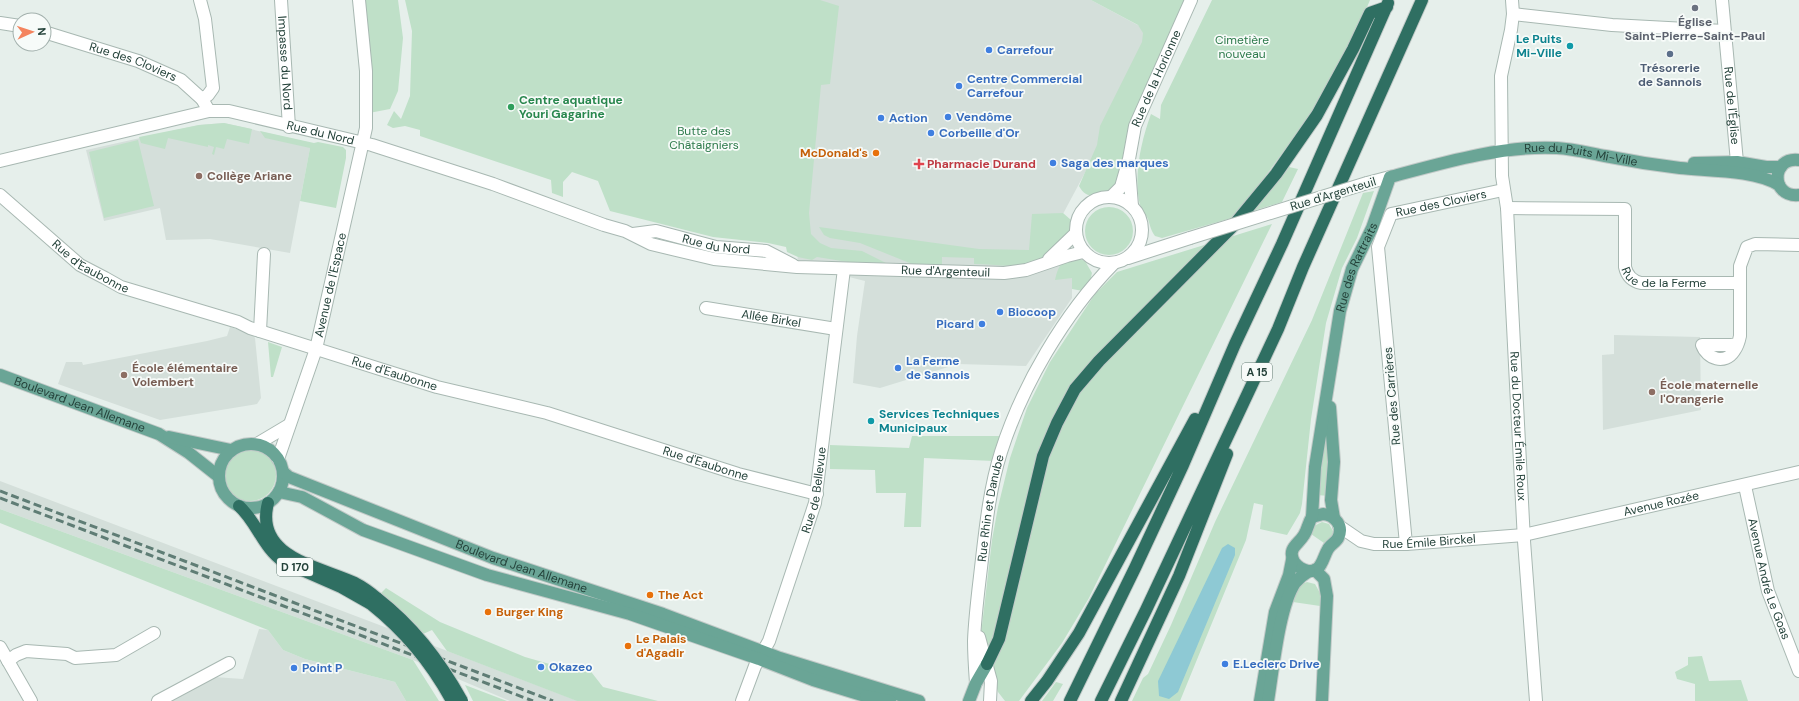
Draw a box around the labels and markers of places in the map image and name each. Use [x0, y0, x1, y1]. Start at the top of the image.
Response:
marker: Église Saint-Pierre-Saint-Paul [1690, 3, 1700, 13]
place label: Église Saint-Pierre-Saint-Paul [1625, 14, 1765, 44]
place label: Le Puits Mi-Ville [1516, 31, 1562, 61]
marker: Le Puits Mi-Ville [1565, 41, 1575, 51]
place label: Carrefour [997, 42, 1054, 58]
marker: Carrefour [984, 45, 994, 55]
marker: Trésorerie de Sannois [1665, 49, 1675, 59]
place label: Trésorerie de Sannois [1638, 60, 1702, 90]
place label: Centre Commercial Carrefour [967, 71, 1082, 101]
marker: Centre Commercial Carrefour [954, 81, 964, 91]
place label: Centre aquatique Youri Gagarine [519, 92, 623, 122]
marker: Centre aquatique Youri Gagarine [506, 102, 516, 112]
place label: Vendôme [956, 109, 1012, 125]
place label: Action [889, 110, 928, 126]
marker: Vendôme [943, 112, 953, 122]
marker: Action [876, 113, 886, 123]
place label: Corbeille d'Or [939, 125, 1020, 141]
marker: Corbeille d'Or [926, 128, 936, 138]
place label: McDonald's [800, 145, 868, 161]
marker: McDonald's [871, 148, 881, 158]
place label: Saga des marques [1061, 155, 1169, 171]
place label: Pharmacie Durand [927, 156, 1036, 172]
marker: Saga des marques [1048, 158, 1058, 168]
marker: Pharmacie Durand [914, 159, 924, 169]
place label: Collège Ariane [207, 168, 292, 184]
marker: Collège Ariane [194, 171, 204, 181]
place label: Biocoop [1008, 304, 1056, 320]
marker: Biocoop [995, 307, 1005, 317]
place label: Picard [936, 316, 974, 332]
marker: Picard [977, 319, 987, 329]
place label: La Ferme de Sannois [906, 353, 970, 383]
place label: École élémentaire Volembert [132, 360, 238, 390]
marker: La Ferme de Sannois [893, 363, 903, 373]
marker: École élémentaire Volembert [119, 370, 129, 380]
place label: École maternelle l'Orangerie [1660, 377, 1759, 407]
marker: École maternelle l'Orangerie [1647, 387, 1657, 397]
place label: Services Techniques Municipaux [879, 406, 1000, 436]
marker: Services Techniques Municipaux [866, 416, 876, 426]
place label: The Act [658, 587, 703, 603]
marker: The Act [645, 590, 655, 600]
place label: Burger King [496, 604, 563, 620]
marker: Burger King [483, 607, 493, 617]
place label: Le Palais d'Agadir [636, 631, 686, 661]
marker: Le Palais d'Agadir [623, 641, 633, 651]
place label: E.Leclerc Drive [1233, 656, 1320, 672]
place label: Okazeo [549, 659, 593, 675]
marker: E.Leclerc Drive [1220, 659, 1230, 669]
place label: Point P [302, 660, 342, 676]
marker: Okazeo [536, 662, 546, 672]
marker: Point P [289, 663, 299, 673]

